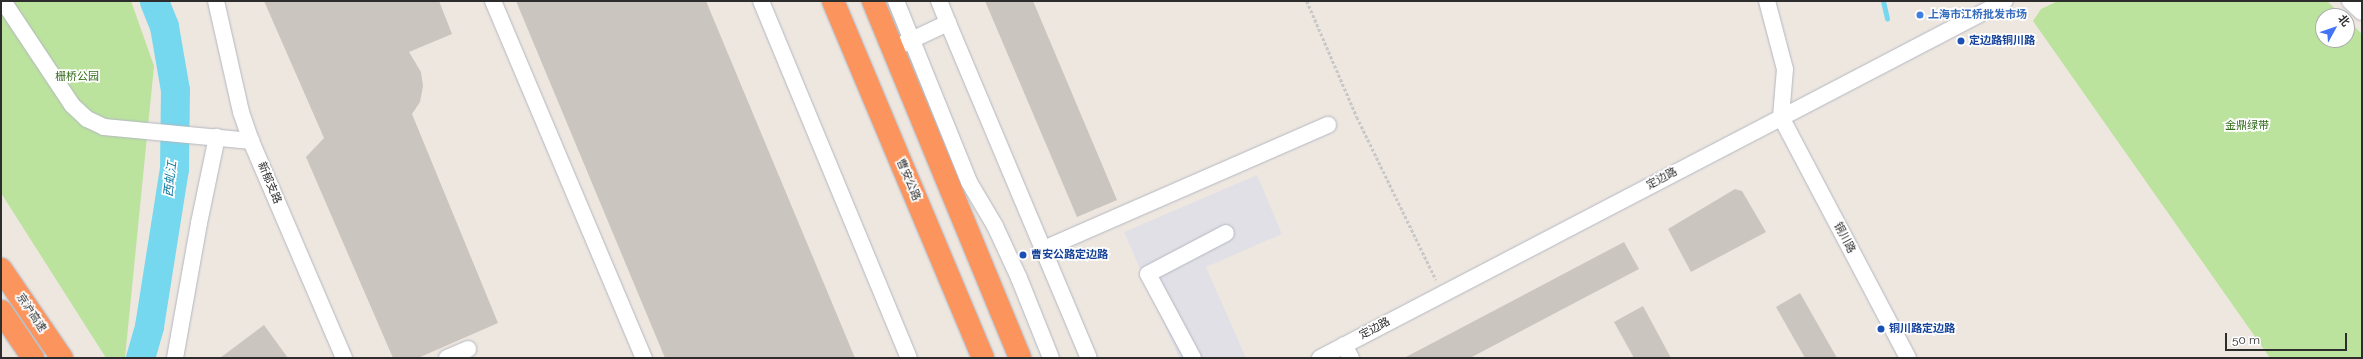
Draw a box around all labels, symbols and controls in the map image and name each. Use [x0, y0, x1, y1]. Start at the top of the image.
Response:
place label: 上海市江桥批发市场 [1928, 8, 2027, 22]
north arrow [2315, 8, 2355, 48]
marker: 上海市江桥批发市场 [1915, 10, 1925, 20]
text: 北 [2335, 12, 2352, 29]
place label: 定边路铜川路 [1969, 34, 2035, 48]
marker: 定边路铜川路 [1956, 36, 1966, 46]
park label: 栅桥公园 [55, 70, 99, 84]
park label: 金鼎绿带 [2225, 119, 2269, 133]
street label: 曹安公路 [893, 157, 923, 203]
water label: 西虬江 [162, 160, 180, 198]
street label: 新郁支路 [254, 160, 284, 206]
street label: 定边路 [1644, 165, 1680, 193]
street label: 铜川路 [1830, 220, 1858, 256]
place label: 曹安公路定边路 [1031, 248, 1108, 262]
marker: 曹安公路定边路 [1018, 250, 1028, 260]
street label: 京沪高速 [13, 291, 49, 335]
street label: 定边路 [1357, 315, 1393, 343]
place label: 铜川路定边路 [1889, 322, 1955, 336]
marker: 铜川路定边路 [1876, 324, 1886, 334]
scale bar [2227, 325, 2349, 351]
text: 50 m [2232, 333, 2260, 347]

